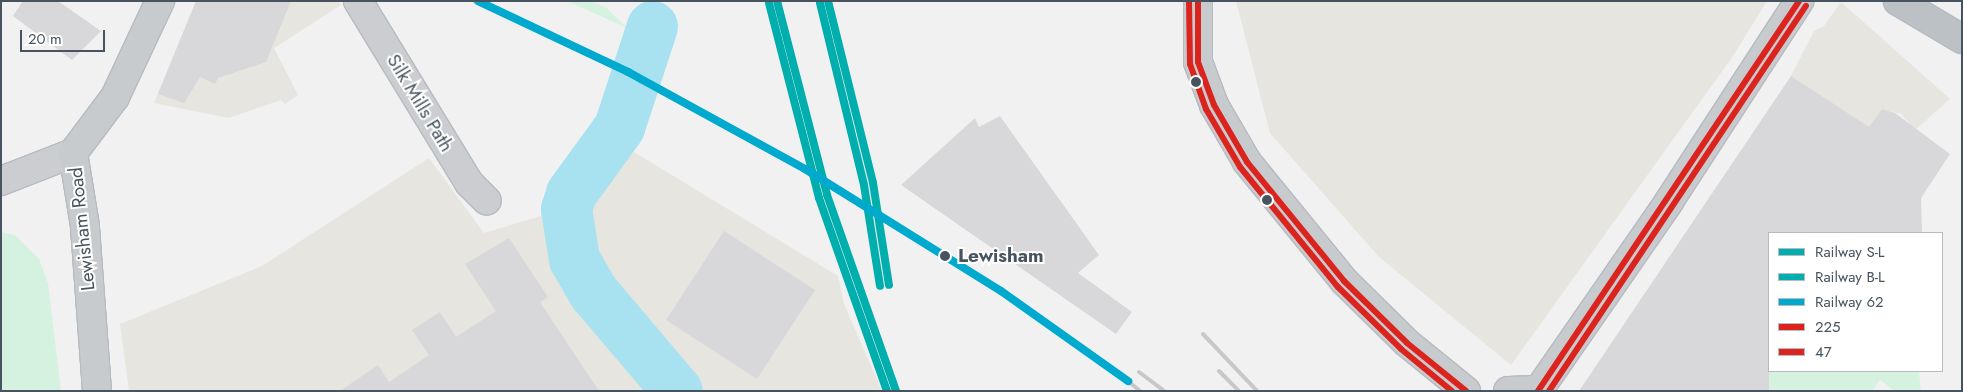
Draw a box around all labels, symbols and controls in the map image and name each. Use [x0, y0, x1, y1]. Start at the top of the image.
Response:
scale bar [22, 20, 108, 52]
text: 20 m [28, 28, 62, 50]
street label: Silk Mills Path [382, 50, 458, 156]
unlabelled marker [1191, 77, 1201, 87]
street label: Lewisham Road [64, 166, 100, 292]
unlabelled marker [1262, 195, 1272, 205]
legend [1768, 232, 1943, 372]
text: Railway S-L [1815, 241, 1885, 263]
place label: Lewisham [958, 245, 1044, 267]
marker: Lewisham [936, 247, 954, 265]
text: Railway B-L [1815, 266, 1885, 288]
text: Railway 62 [1815, 291, 1884, 313]
text: 225 [1815, 316, 1841, 338]
text: 47 [1815, 341, 1832, 363]

